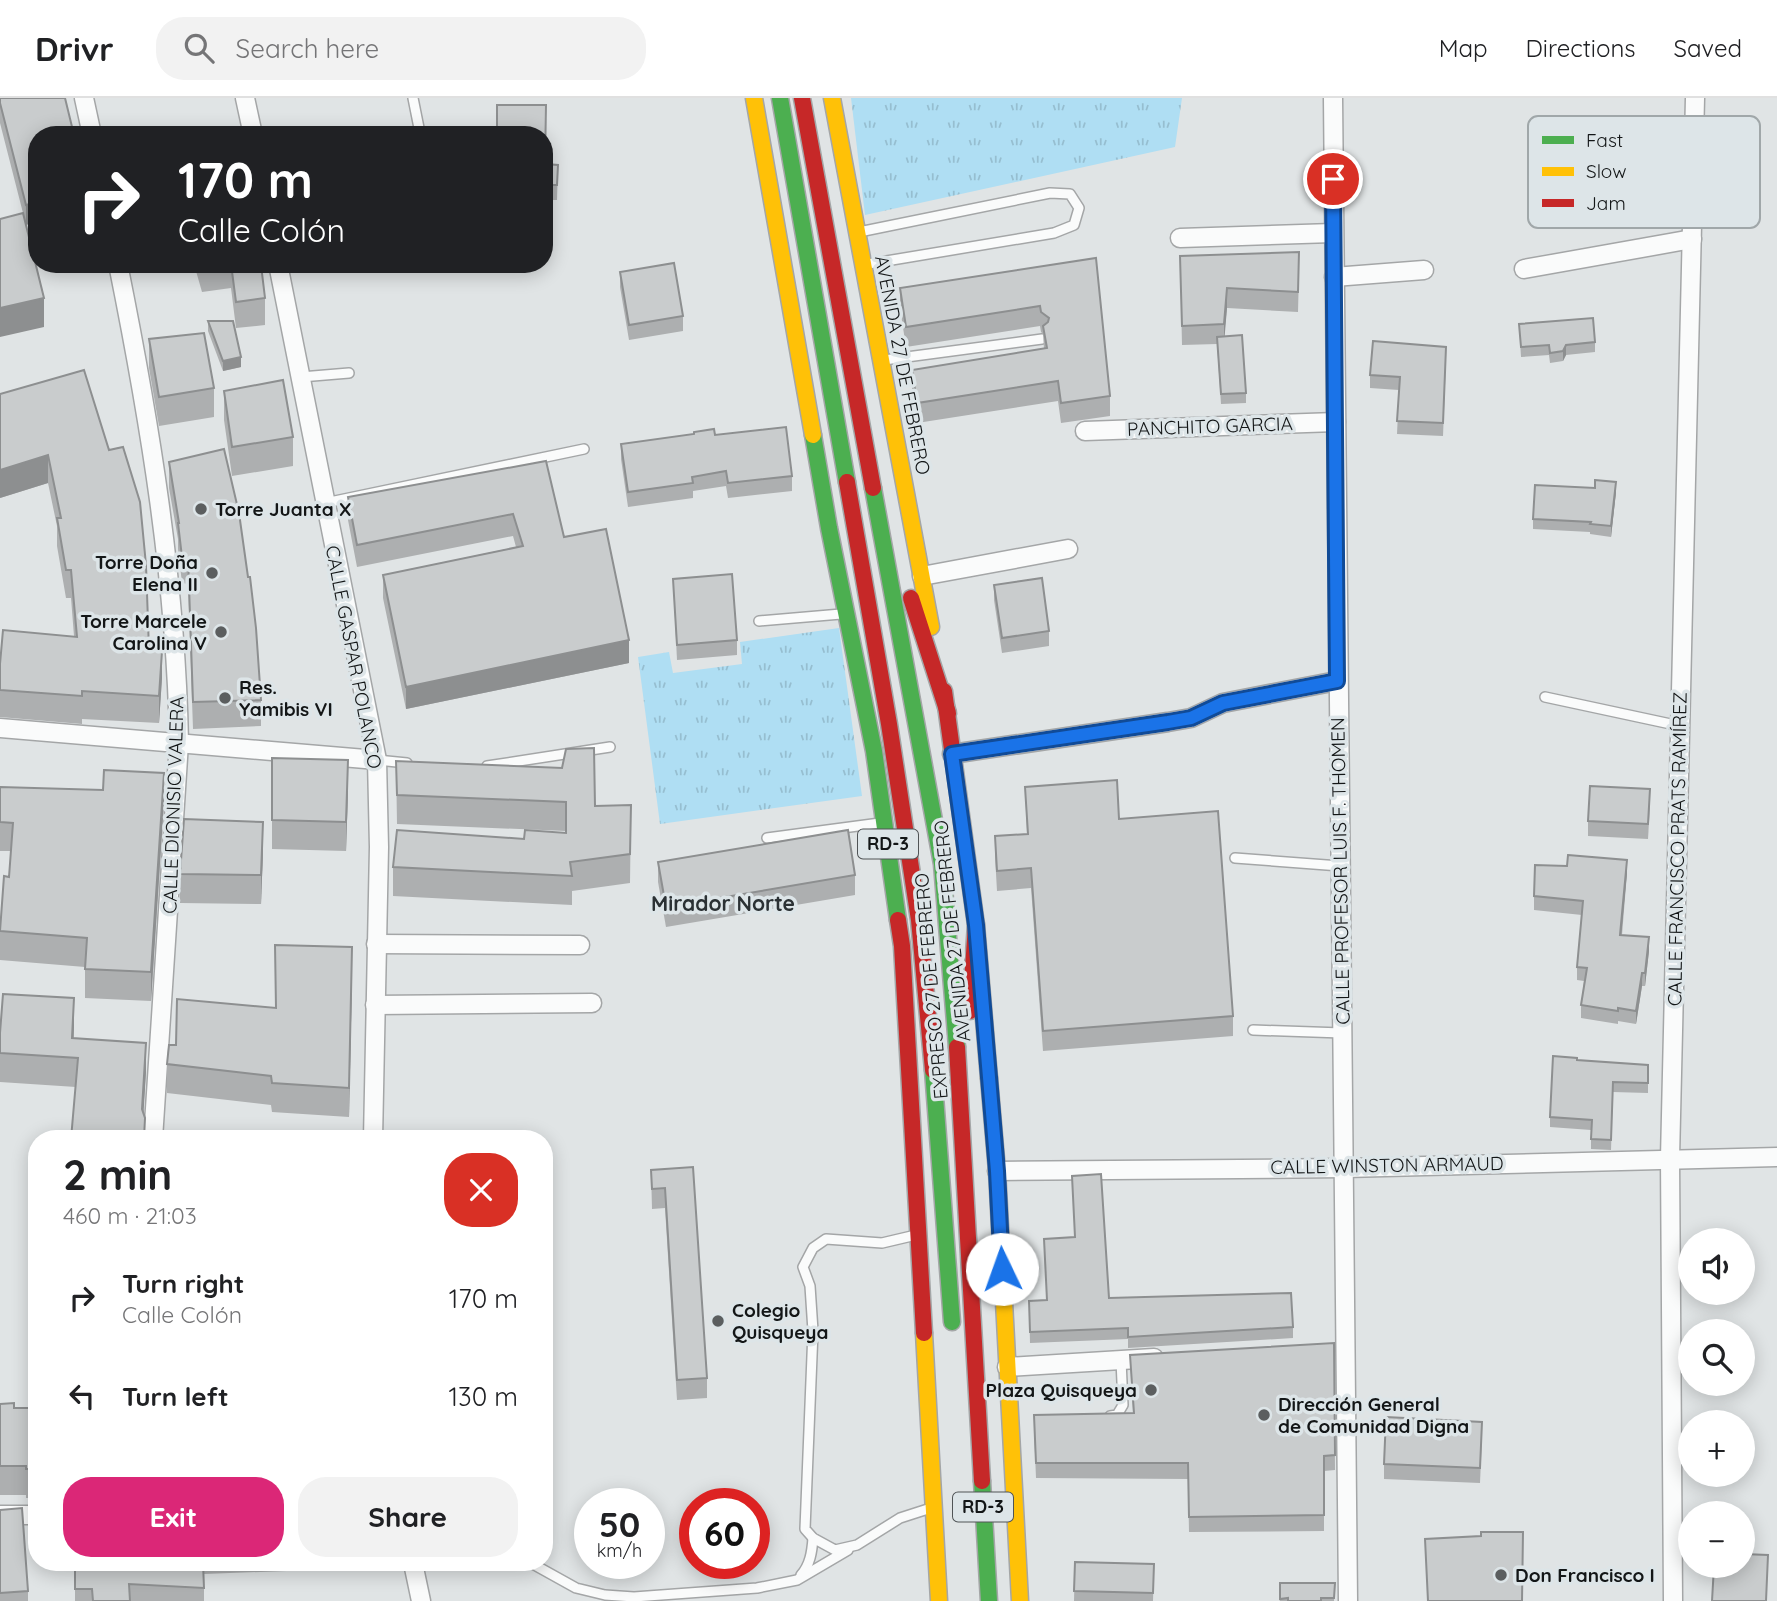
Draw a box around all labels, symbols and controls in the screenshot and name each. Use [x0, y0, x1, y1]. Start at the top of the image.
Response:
search box [156, 17, 646, 80]
text: Drivr [35, 28, 114, 69]
icon: search [180, 29, 218, 67]
text: Search here [236, 32, 379, 65]
text: Map [1439, 33, 1488, 63]
text: Directions [1526, 33, 1636, 63]
text: Saved [1674, 33, 1742, 63]
legend [1528, 116, 1760, 228]
text: Fast [1586, 128, 1623, 152]
text: 170 m [178, 149, 313, 210]
pin [1303, 149, 1363, 209]
icon: right [63, 154, 154, 245]
text: Slow [1586, 159, 1627, 183]
icon: arrive [1314, 160, 1352, 198]
text: Jam [1586, 191, 1626, 215]
text: Calle Colón [178, 210, 345, 250]
street label: AVENIDA 27 DE FEBRERO [870, 253, 936, 477]
street label: PANCHITO GARCIA [1127, 411, 1293, 441]
place label: Torre Juanta X [215, 497, 351, 521]
marker: Torre Juanta X [193, 501, 209, 517]
street label: CALLE GASPAR POLANCO [321, 543, 387, 771]
place label: Torre Doña Elena II [95, 550, 198, 596]
marker: Torre Doña Elena II [204, 565, 220, 581]
place label: Torre Marcele Carolina V [80, 609, 207, 655]
marker: Torre Marcele Carolina V [213, 624, 229, 640]
place label: Res. Yamibis VI [239, 675, 333, 721]
marker: Res. Yamibis VI [217, 690, 233, 706]
street label: CALLE FRANCISCO PRATS RAMÍREZ [1662, 692, 1692, 1006]
street label: CALLE DIONISIO VALERA [157, 696, 189, 914]
street label: CALLE PROFESOR LUIS F. THOMEN [1325, 717, 1355, 1025]
street label: AVENIDA 27 DE FEBRERO [928, 819, 976, 1043]
road number: RD-3 [858, 830, 918, 858]
street label: EXPRESO 27 DE FEBRERO [909, 872, 953, 1100]
district label: Mirador Norte [651, 890, 795, 916]
text: 2 min [63, 1148, 172, 1201]
street label: CALLE WINSTON ARMAUD [1270, 1151, 1504, 1179]
button: close [444, 1153, 518, 1227]
text: 460 m · 21:03 [63, 1201, 197, 1230]
map controls [1678, 1228, 1755, 1578]
button: sound [1678, 1228, 1755, 1305]
position arrow [965, 1232, 1039, 1306]
text: Turn right [122, 1267, 244, 1300]
icon: right [63, 1279, 101, 1317]
text: 170 m [449, 1282, 518, 1315]
place label: Colegio Quisqueya [732, 1298, 828, 1344]
text: Calle Colón [122, 1300, 242, 1329]
marker: Colegio Quisqueya [710, 1313, 726, 1329]
button: search [1678, 1319, 1755, 1396]
icon: left [63, 1377, 101, 1415]
place label: Plaza Quisqueya [986, 1378, 1137, 1402]
text: Turn left [122, 1380, 229, 1413]
text: 130 m [448, 1380, 518, 1413]
marker: Plaza Quisqueya [1143, 1382, 1159, 1398]
place label: Dirección General de Comunidad Digna [1278, 1392, 1469, 1438]
marker: Dirección General de Comunidad Digna [1256, 1407, 1272, 1423]
button: + [1678, 1410, 1755, 1487]
button: Exit [63, 1477, 284, 1557]
button: Share [298, 1477, 518, 1557]
speed limit sign: 60 [679, 1488, 770, 1579]
road number: RD-3 [953, 1492, 1013, 1522]
button: − [1678, 1501, 1755, 1578]
text: 50 [599, 1502, 640, 1546]
text: km/h [597, 1539, 642, 1562]
place label: Don Francisco I [1515, 1563, 1655, 1587]
marker: Don Francisco I [1493, 1567, 1509, 1583]

